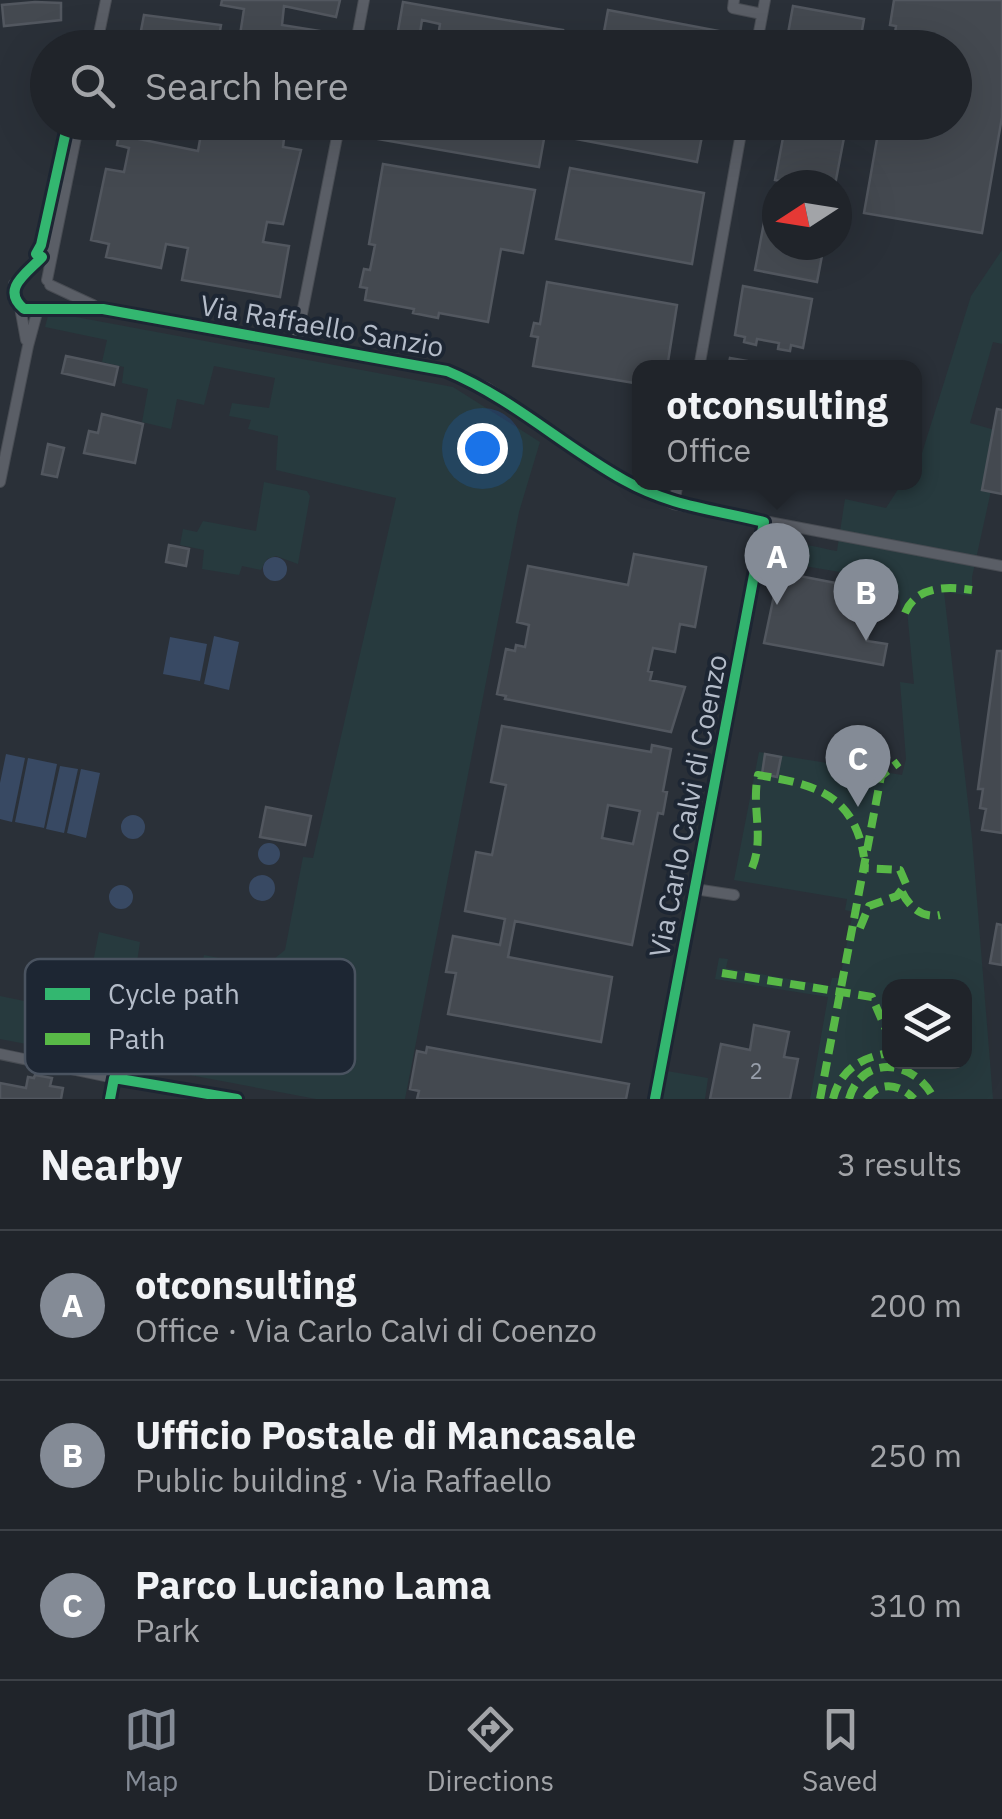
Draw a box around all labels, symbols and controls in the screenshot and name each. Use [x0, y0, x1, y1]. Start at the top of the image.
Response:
search box [30, 30, 972, 140]
icon: search [65, 58, 120, 113]
text: Search here [145, 61, 349, 110]
north arrow [762, 170, 852, 260]
street label: Via Raffaello Sanzio [197, 286, 447, 365]
popup [632, 360, 922, 490]
text: otconsulting [666, 380, 888, 429]
your location [457, 423, 508, 474]
text: Office [666, 429, 751, 471]
pin: A [744, 522, 810, 605]
pin: B [834, 558, 898, 641]
street label: Via Carlo Calvi di Coenzo [640, 651, 735, 960]
pin: C [826, 724, 890, 807]
legend [25, 959, 355, 1074]
text: Cycle path [108, 975, 240, 1012]
map controls [882, 979, 972, 1069]
button: layers [882, 979, 972, 1069]
text: Path [108, 1020, 165, 1057]
house number: 2 [749, 1056, 763, 1085]
text: Nearby [40, 1137, 182, 1192]
text: 3 results [837, 1143, 962, 1185]
text: otconsulting [135, 1260, 356, 1309]
text: A [62, 1284, 83, 1326]
text: 200 m [869, 1284, 962, 1326]
text: Office · Via Carlo Calvi di Coenzo [135, 1309, 597, 1351]
text: Ufficio Postale di Mancasale [135, 1410, 636, 1459]
text: B [62, 1434, 83, 1476]
text: 250 m [869, 1434, 962, 1476]
text: Public building · Via Raffaello [135, 1459, 552, 1501]
text: Parco Luciano Lama [135, 1560, 491, 1609]
text: C [62, 1584, 83, 1626]
text: 310 m [869, 1584, 962, 1626]
text: Park [135, 1609, 200, 1651]
tab: Map [124, 1702, 179, 1799]
tab: Directions [427, 1702, 554, 1799]
tab: Saved [802, 1702, 878, 1799]

